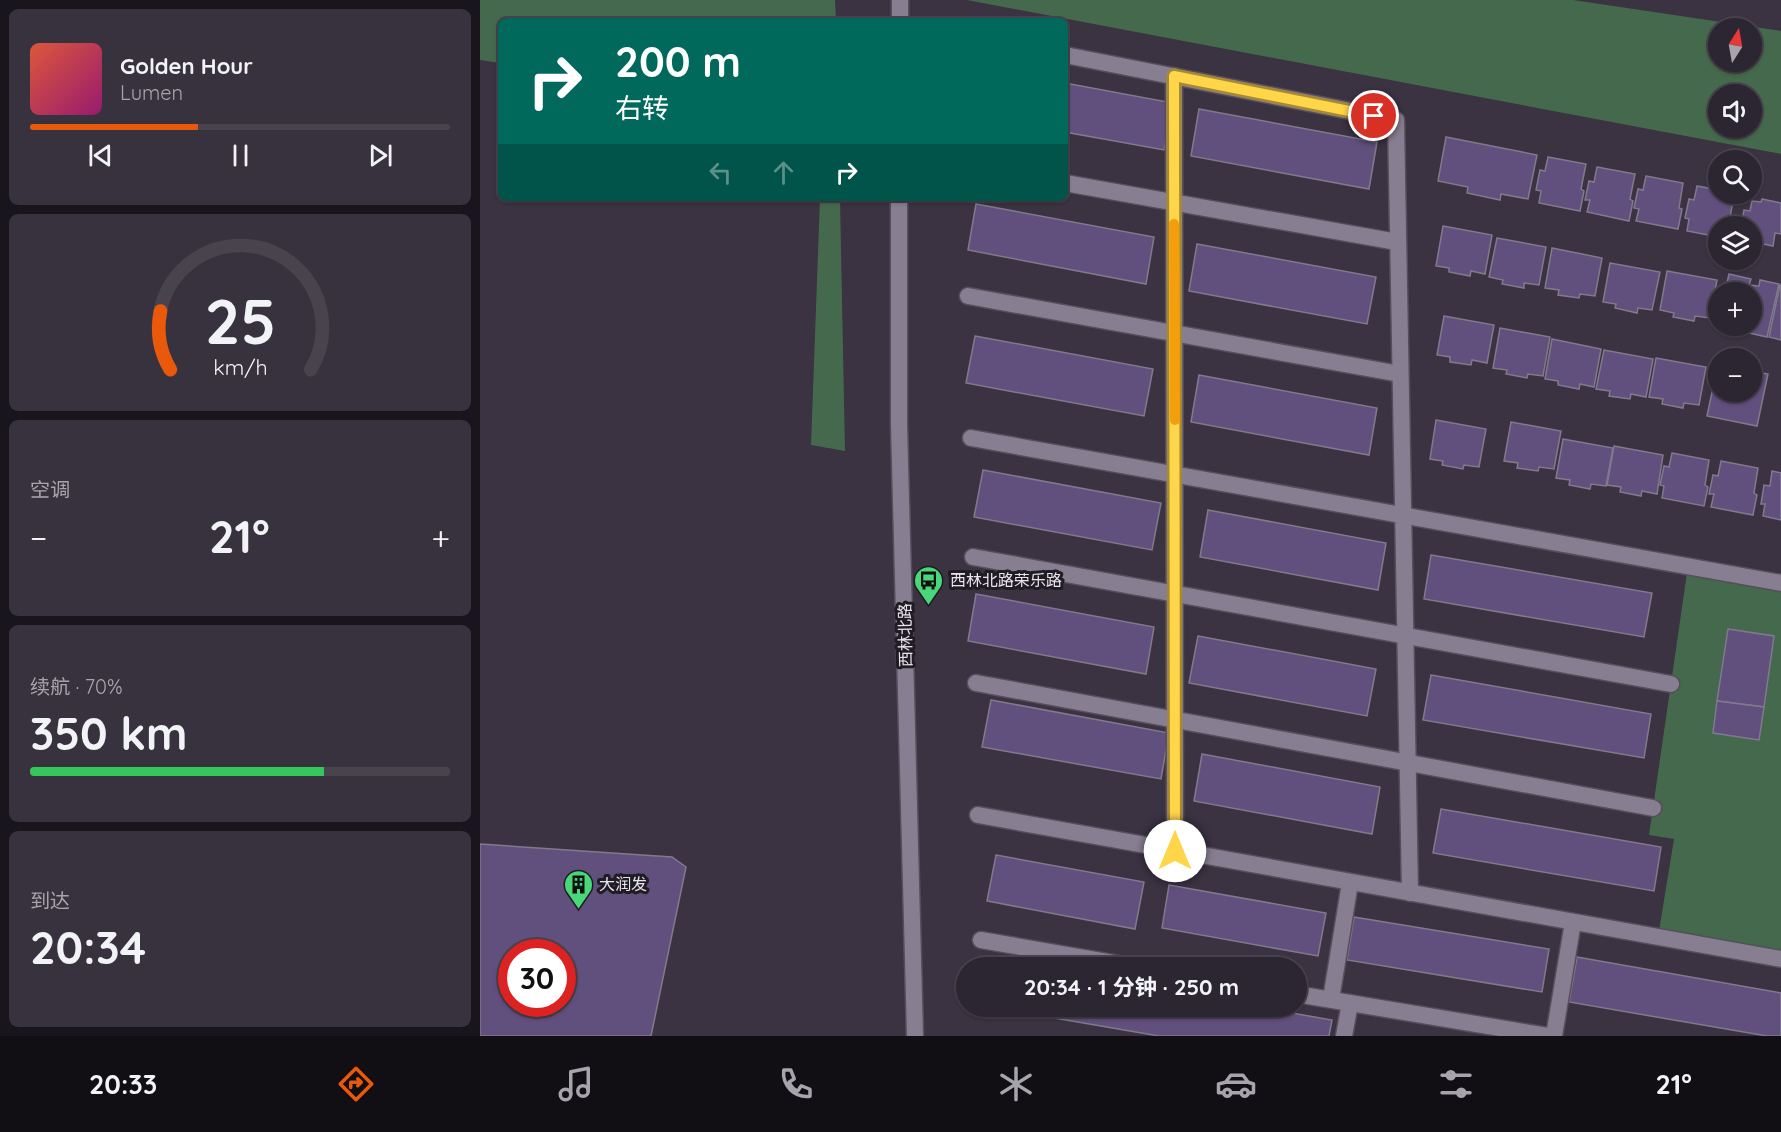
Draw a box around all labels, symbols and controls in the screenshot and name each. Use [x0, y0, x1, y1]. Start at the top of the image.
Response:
north arrow [1708, 18, 1762, 72]
map controls [1708, 18, 1762, 402]
text: 200 m [615, 35, 741, 88]
icon: right [516, 42, 594, 120]
text: Golden Hour [120, 52, 253, 80]
text: Lumen [120, 80, 183, 105]
button: sound [1708, 84, 1762, 138]
pin [1348, 90, 1399, 141]
text: 右转 [615, 91, 669, 125]
icon: arrive [1357, 99, 1390, 132]
icon: previous [84, 139, 117, 172]
icon: pause [224, 139, 257, 172]
icon: next [364, 139, 397, 172]
button: search [1708, 150, 1762, 204]
icon: left [704, 156, 737, 189]
icon: ahead [767, 156, 800, 189]
icon: right [830, 156, 863, 189]
button: layers [1708, 216, 1762, 270]
text: 25 [204, 282, 276, 360]
button: + [1708, 282, 1762, 336]
button: − [1708, 348, 1762, 402]
text: km/h [213, 354, 267, 380]
text: 空调 [30, 477, 70, 502]
text: 21° [209, 508, 270, 564]
text: − [30, 517, 47, 558]
text: + [431, 517, 450, 558]
bus stop icon: 西林北路荣乐路 [913, 564, 945, 606]
place label: 西林北路荣乐路 [950, 570, 1062, 590]
street label: 西林北路 [894, 603, 916, 667]
text: 续航 · 70% [30, 674, 123, 699]
text: 350 km [30, 705, 187, 761]
position arrow [1143, 819, 1207, 883]
building icon: 大润发 [562, 868, 594, 910]
place label: 大润发 [599, 874, 647, 894]
text: 到达 [30, 888, 70, 913]
text: 20:34 [30, 919, 146, 975]
speed limit sign: 30 [498, 939, 576, 1017]
text: 20:34 · 1 分钟 · 250 m [1024, 973, 1239, 1001]
icon: directions [335, 1063, 377, 1105]
icon: music [555, 1063, 597, 1105]
icon: phone [775, 1063, 817, 1105]
icon: climate [995, 1063, 1037, 1105]
icon: car [1215, 1063, 1257, 1105]
icon: filters [1435, 1063, 1477, 1105]
text: 20:33 [89, 1067, 157, 1101]
text: 21° [1655, 1067, 1692, 1101]

